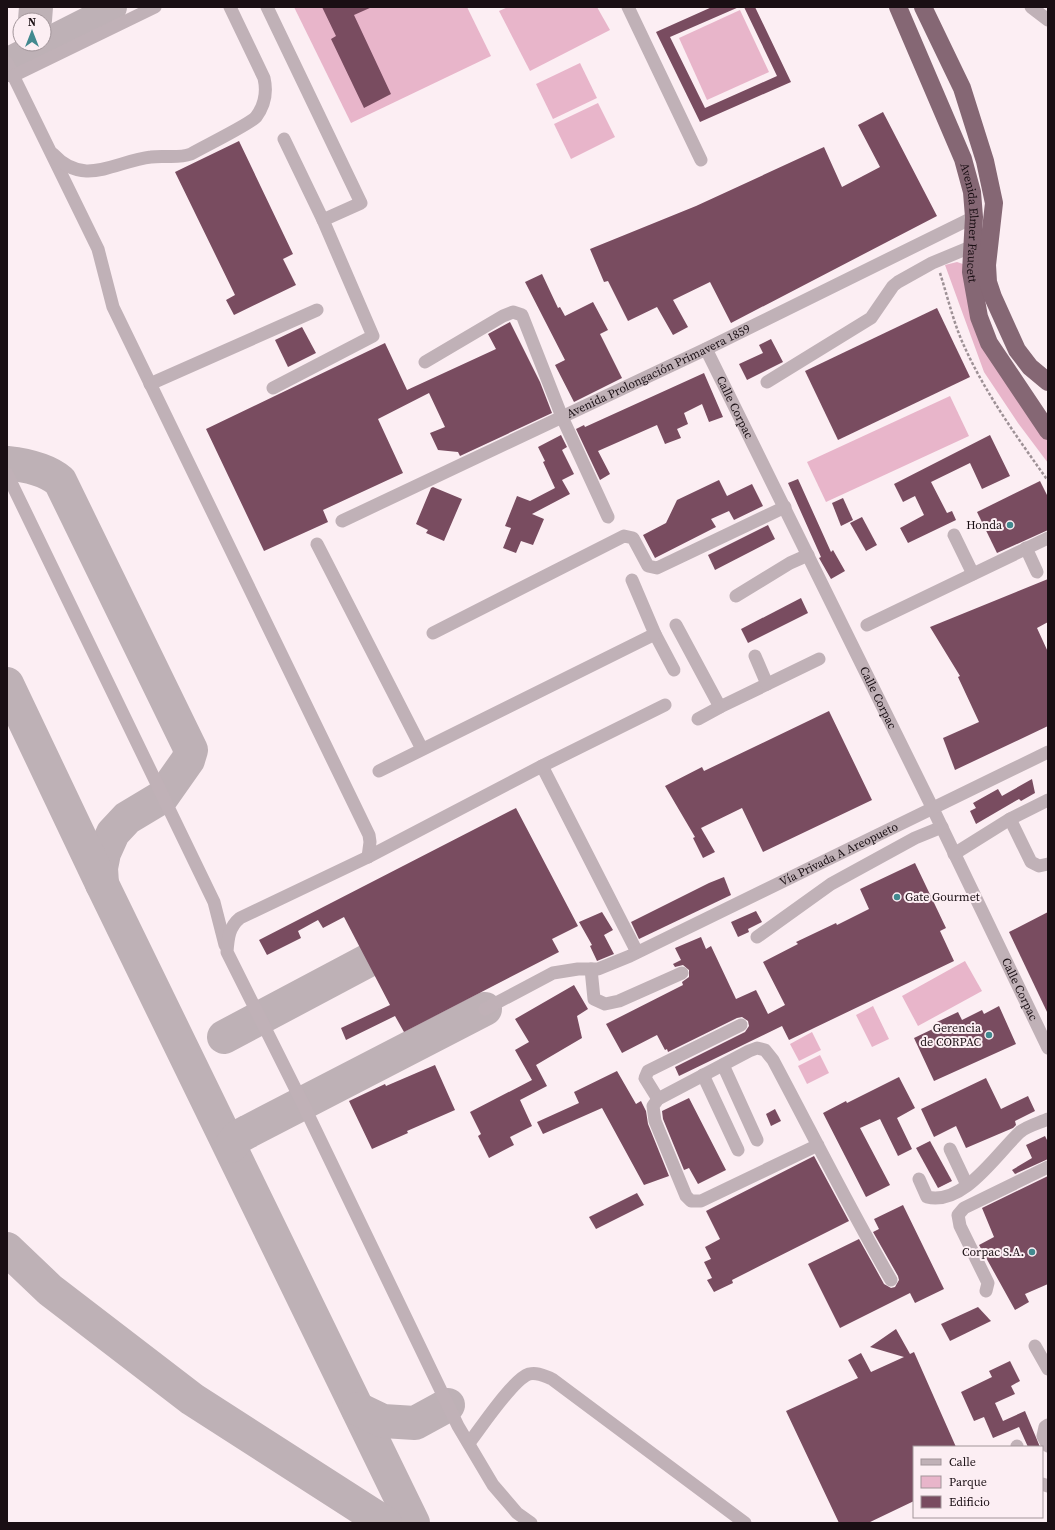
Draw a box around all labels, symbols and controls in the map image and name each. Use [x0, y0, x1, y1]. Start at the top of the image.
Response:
north arrow [12, 12, 52, 52]
text: N [28, 15, 36, 30]
street label: Avenida Elmer Faucett [956, 161, 982, 284]
street label: Avenida Prolongación Primavera 1859 [564, 320, 753, 422]
street label: Calle Corpac [713, 373, 757, 441]
place label: Honda [966, 517, 1003, 533]
marker: Honda [1005, 520, 1015, 530]
street label: Calle Corpac [856, 664, 900, 732]
street label: Vía Privada A Areopueto [777, 818, 901, 890]
place label: Gate Gourmet [905, 889, 980, 905]
marker: Gate Gourmet [892, 892, 902, 902]
street label: Calle Corpac [998, 955, 1042, 1023]
place label: Gerencia de CORPAC [920, 1020, 982, 1050]
marker: Gerencia de CORPAC [984, 1030, 994, 1040]
place label: Corpac S.A. [962, 1244, 1024, 1260]
marker: Corpac S.A. [1027, 1247, 1037, 1257]
legend [913, 1446, 1043, 1518]
text: Calle [949, 1454, 976, 1470]
text: Parque [949, 1474, 987, 1490]
text: Edificio [949, 1494, 990, 1510]

